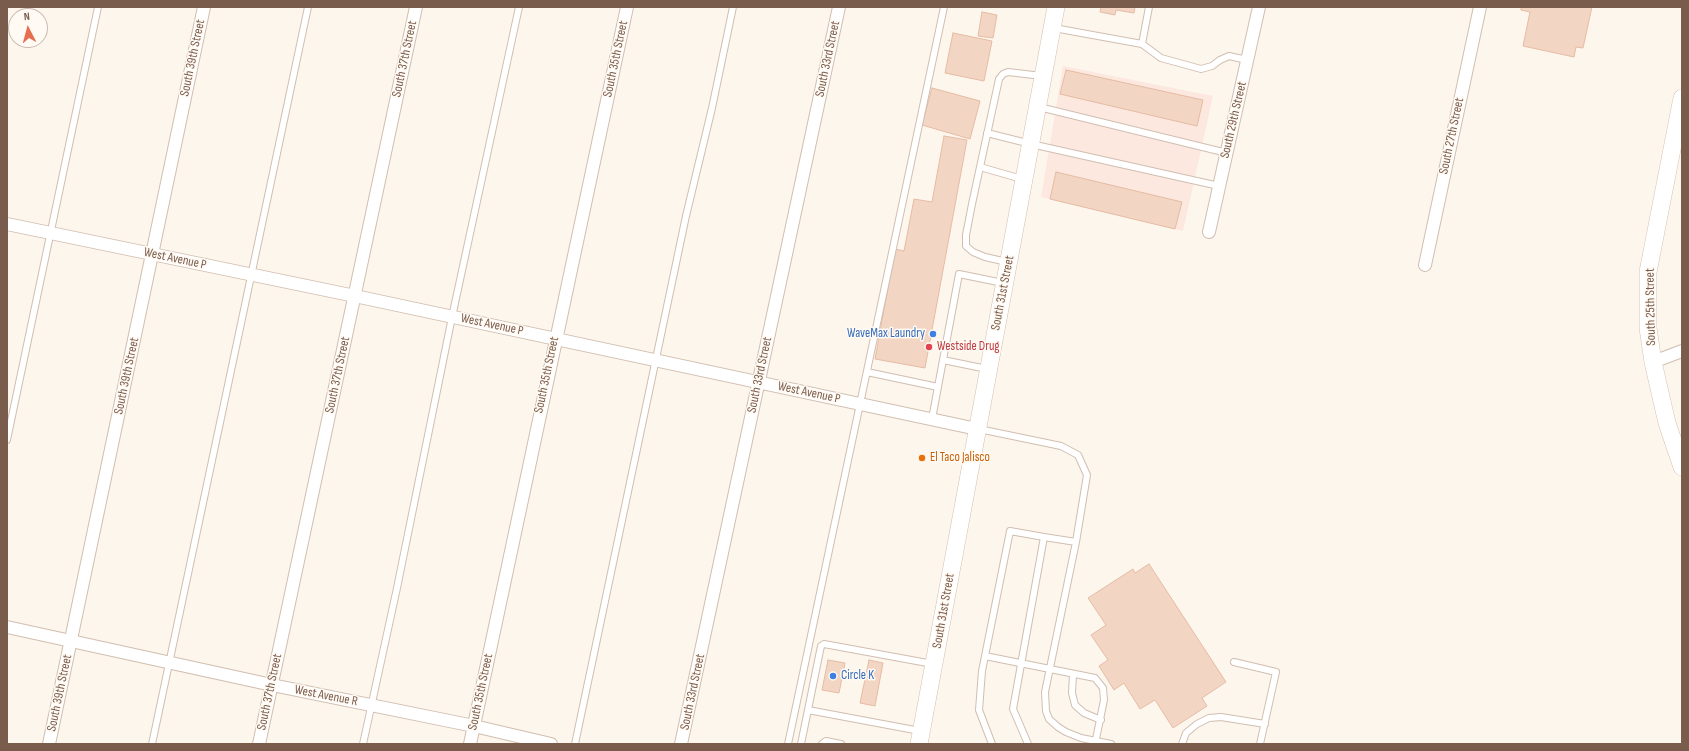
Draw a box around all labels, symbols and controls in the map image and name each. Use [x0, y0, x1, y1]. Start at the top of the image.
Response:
north arrow [8, 8, 48, 48]
text: N [23, 10, 30, 23]
street label: South 39th Street [177, 18, 209, 98]
street label: South 37th Street [389, 19, 421, 99]
street label: South 35th Street [600, 19, 632, 99]
street label: South 33rd Street [812, 20, 844, 98]
street label: South 29th Street [1218, 80, 1250, 160]
street label: South 27th Street [1436, 96, 1468, 176]
street label: West Avenue P [142, 245, 208, 273]
street label: South 31st Street [988, 254, 1018, 332]
street label: South 25th Street [1643, 268, 1659, 346]
street label: West Avenue P [459, 311, 525, 339]
place label: WaveMax Laundry [847, 326, 925, 342]
marker: WaveMax Laundry [928, 329, 938, 339]
street label: South 37th Street [322, 335, 354, 415]
street label: South 35th Street [531, 335, 563, 415]
street label: South 39th Street [111, 336, 143, 416]
street label: South 33rd Street [744, 336, 776, 414]
place label: Westside Drug [937, 339, 1000, 355]
marker: Westside Drug [924, 342, 934, 352]
street label: West Avenue P [776, 379, 842, 407]
place label: El Taco Jalisco [930, 450, 990, 466]
marker: El Taco Jalisco [917, 453, 927, 463]
street label: South 31st Street [930, 572, 958, 650]
street label: South 37th Street [254, 652, 286, 732]
street label: South 35th Street [465, 652, 497, 732]
street label: South 39th Street [44, 653, 76, 733]
street label: South 33rd Street [677, 653, 709, 731]
place label: Circle K [841, 668, 874, 684]
marker: Circle K [828, 671, 838, 681]
street label: West Avenue R [293, 682, 359, 710]

